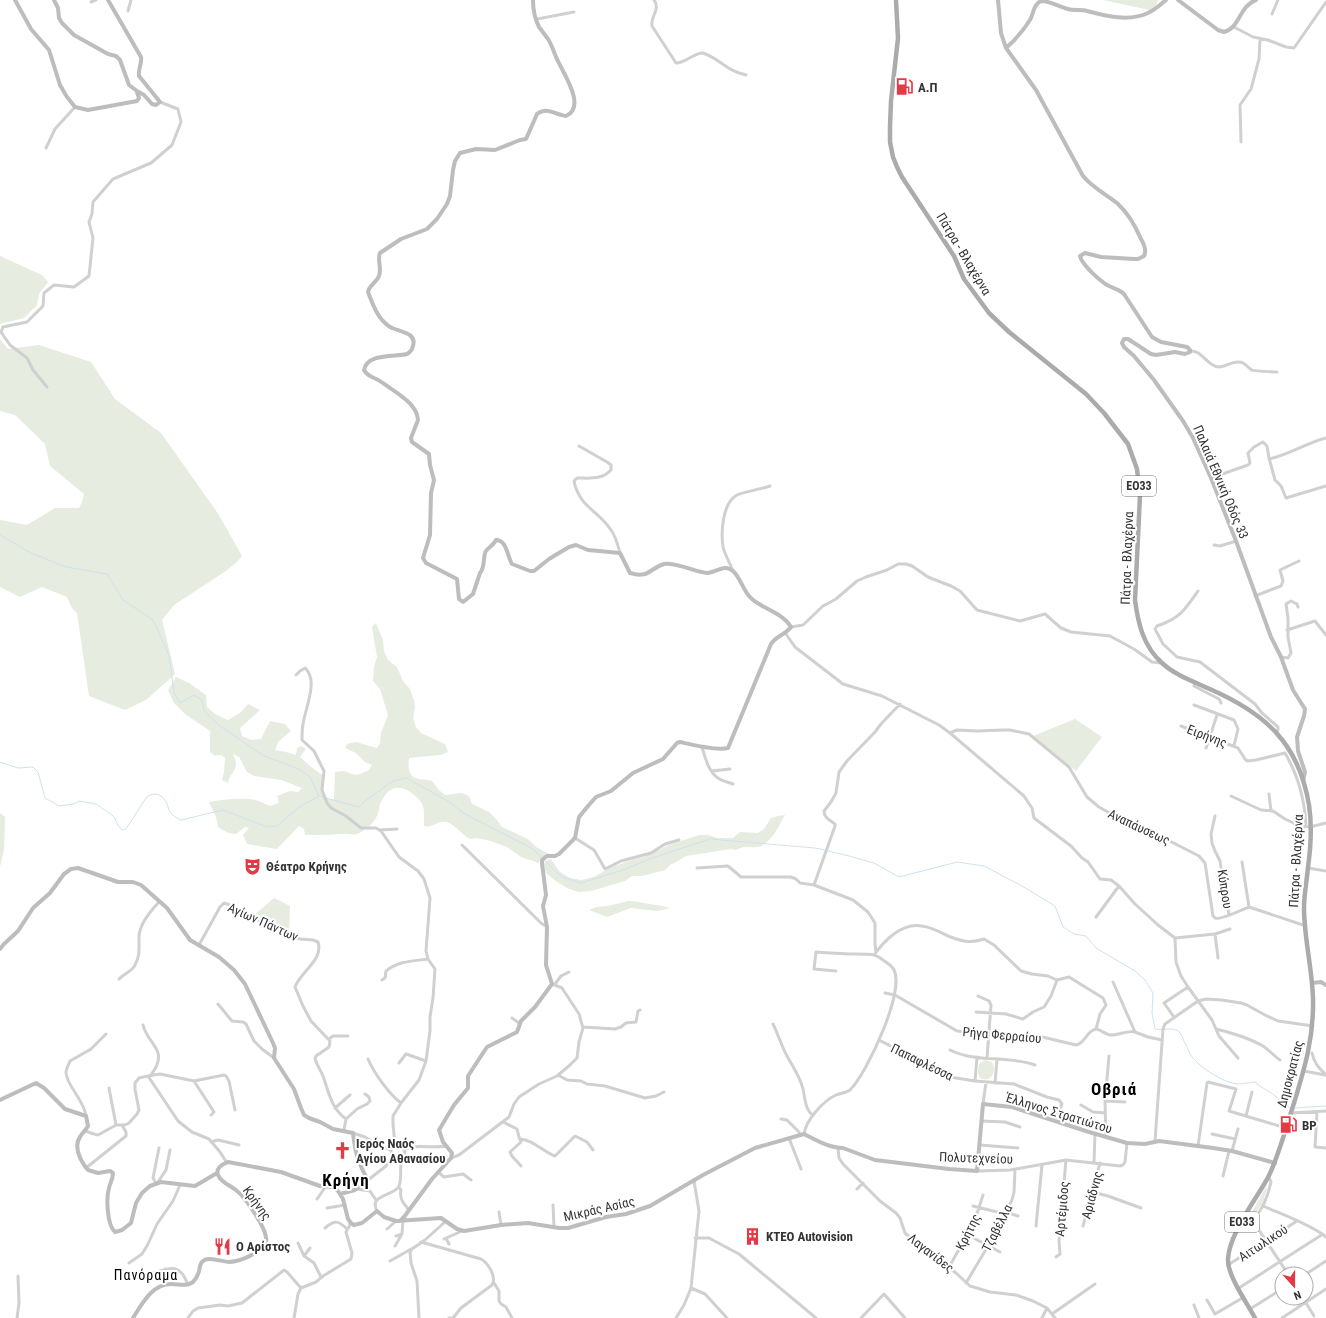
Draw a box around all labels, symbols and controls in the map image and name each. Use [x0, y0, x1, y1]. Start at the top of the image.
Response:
fuel station icon: Α.Π [895, 77, 915, 97]
place label: Α.Π [918, 80, 938, 95]
street label: Πάτρα - Βλαχέρνα [934, 210, 995, 298]
street label: Παλαιά Εθνική Οδός 33 [1190, 423, 1252, 541]
road number: ΕΟ33 [1122, 476, 1156, 496]
street label: Πάτρα - Βλαχέρνα [1118, 511, 1136, 605]
street label: Ειρήνης [1185, 722, 1229, 750]
street label: Αναπάυσεως [1106, 806, 1172, 848]
street label: Πάτρα - Βλαχέρνα [1286, 813, 1306, 908]
theatre icon: Θέατρο Κρήνης [243, 856, 263, 876]
place label: Θέατρο Κρήνης [266, 859, 347, 874]
street label: Κύπρου [1215, 868, 1235, 910]
street label: Αγίων Πάντων [225, 900, 301, 944]
street label: Ρήγα Φερραίου [962, 1024, 1042, 1046]
street label: Δημοκρατίας [1274, 1039, 1306, 1109]
street label: Παπαφλέσσα [888, 1040, 956, 1084]
district label: Οβριά [1091, 1079, 1137, 1099]
street label: Έλληνος Στρατιώτου [1003, 1089, 1114, 1136]
fuel station icon: BP [1279, 1115, 1299, 1135]
place label: BP [1302, 1118, 1317, 1133]
place label: Ιερός Ναός Αγίου Αθανασίου [356, 1136, 446, 1166]
church icon: Ιερός Ναός Αγίου Αθανασίου [333, 1140, 353, 1160]
street label: Πολυτεχνείου [939, 1149, 1013, 1167]
street label: Αριάδνης [1078, 1169, 1106, 1221]
district label: Κρήνη [322, 1170, 370, 1190]
street label: Αρτέμιδος [1052, 1181, 1072, 1237]
street label: Κρήνης [240, 1183, 274, 1223]
street label: Μικράς Ασίας [562, 1194, 636, 1224]
street label: Τζαβέλλα [979, 1201, 1016, 1254]
street label: Κρήτης [953, 1211, 983, 1253]
road number: ΕΟ33 [1225, 1212, 1259, 1232]
street label: Αιτωλικού [1236, 1222, 1290, 1264]
building icon: KTEO Autovision [743, 1226, 763, 1246]
place label: KTEO Autovision [766, 1229, 853, 1244]
street label: Λαγανίδες [905, 1230, 957, 1276]
restaurant icon: Ο Αρίστος [213, 1236, 233, 1256]
place label: Ο Αρίστος [236, 1239, 290, 1254]
north arrow [1274, 1266, 1314, 1306]
district label: Πανόραμα [114, 1267, 178, 1283]
text: N [1292, 1288, 1303, 1302]

